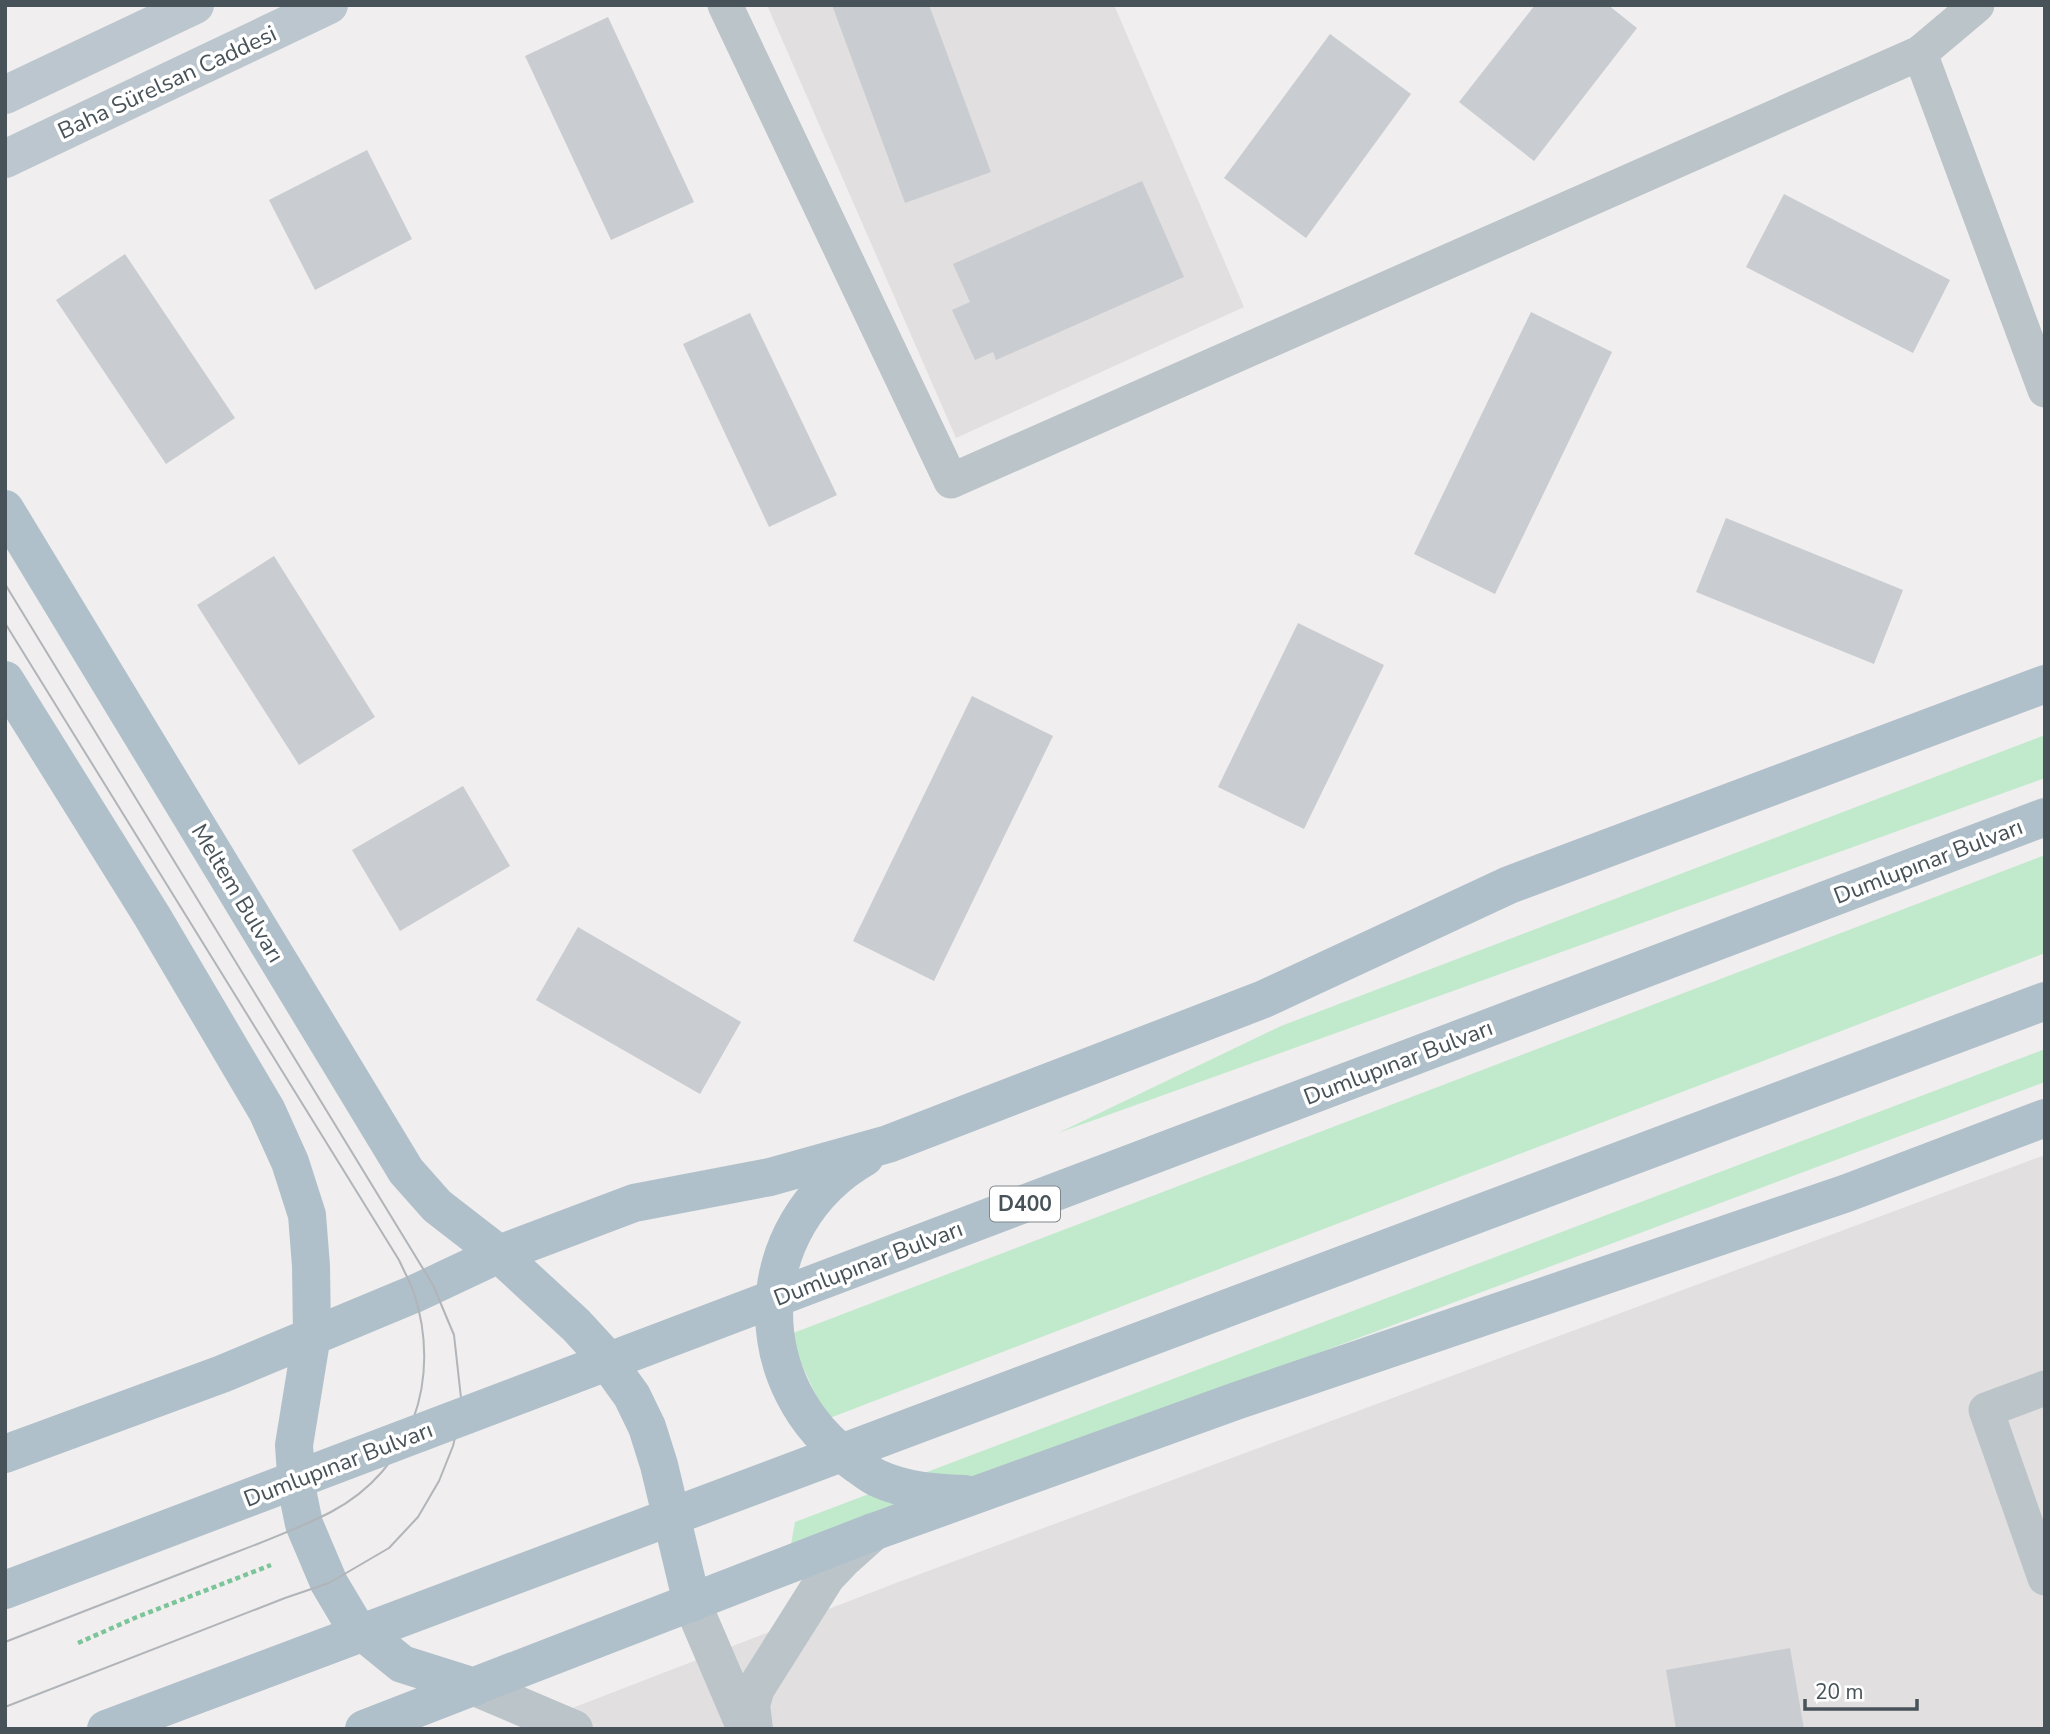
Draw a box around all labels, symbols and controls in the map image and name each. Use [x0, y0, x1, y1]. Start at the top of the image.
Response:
street label: Baha Sürelsan Caddesi [53, 18, 282, 147]
street label: Dumlupınar Bulvarı [1829, 811, 2027, 912]
street label: Meltem Bulvarı [184, 818, 291, 968]
street label: Dumlupınar Bulvarı [1299, 1012, 1497, 1113]
road number: D400 [990, 1186, 1060, 1222]
street label: Dumlupınar Bulvarı [769, 1213, 967, 1314]
street label: Dumlupınar Bulvarı [239, 1414, 437, 1515]
scale bar [1805, 1668, 1917, 1712]
text: 20 m [1815, 1678, 1864, 1706]

